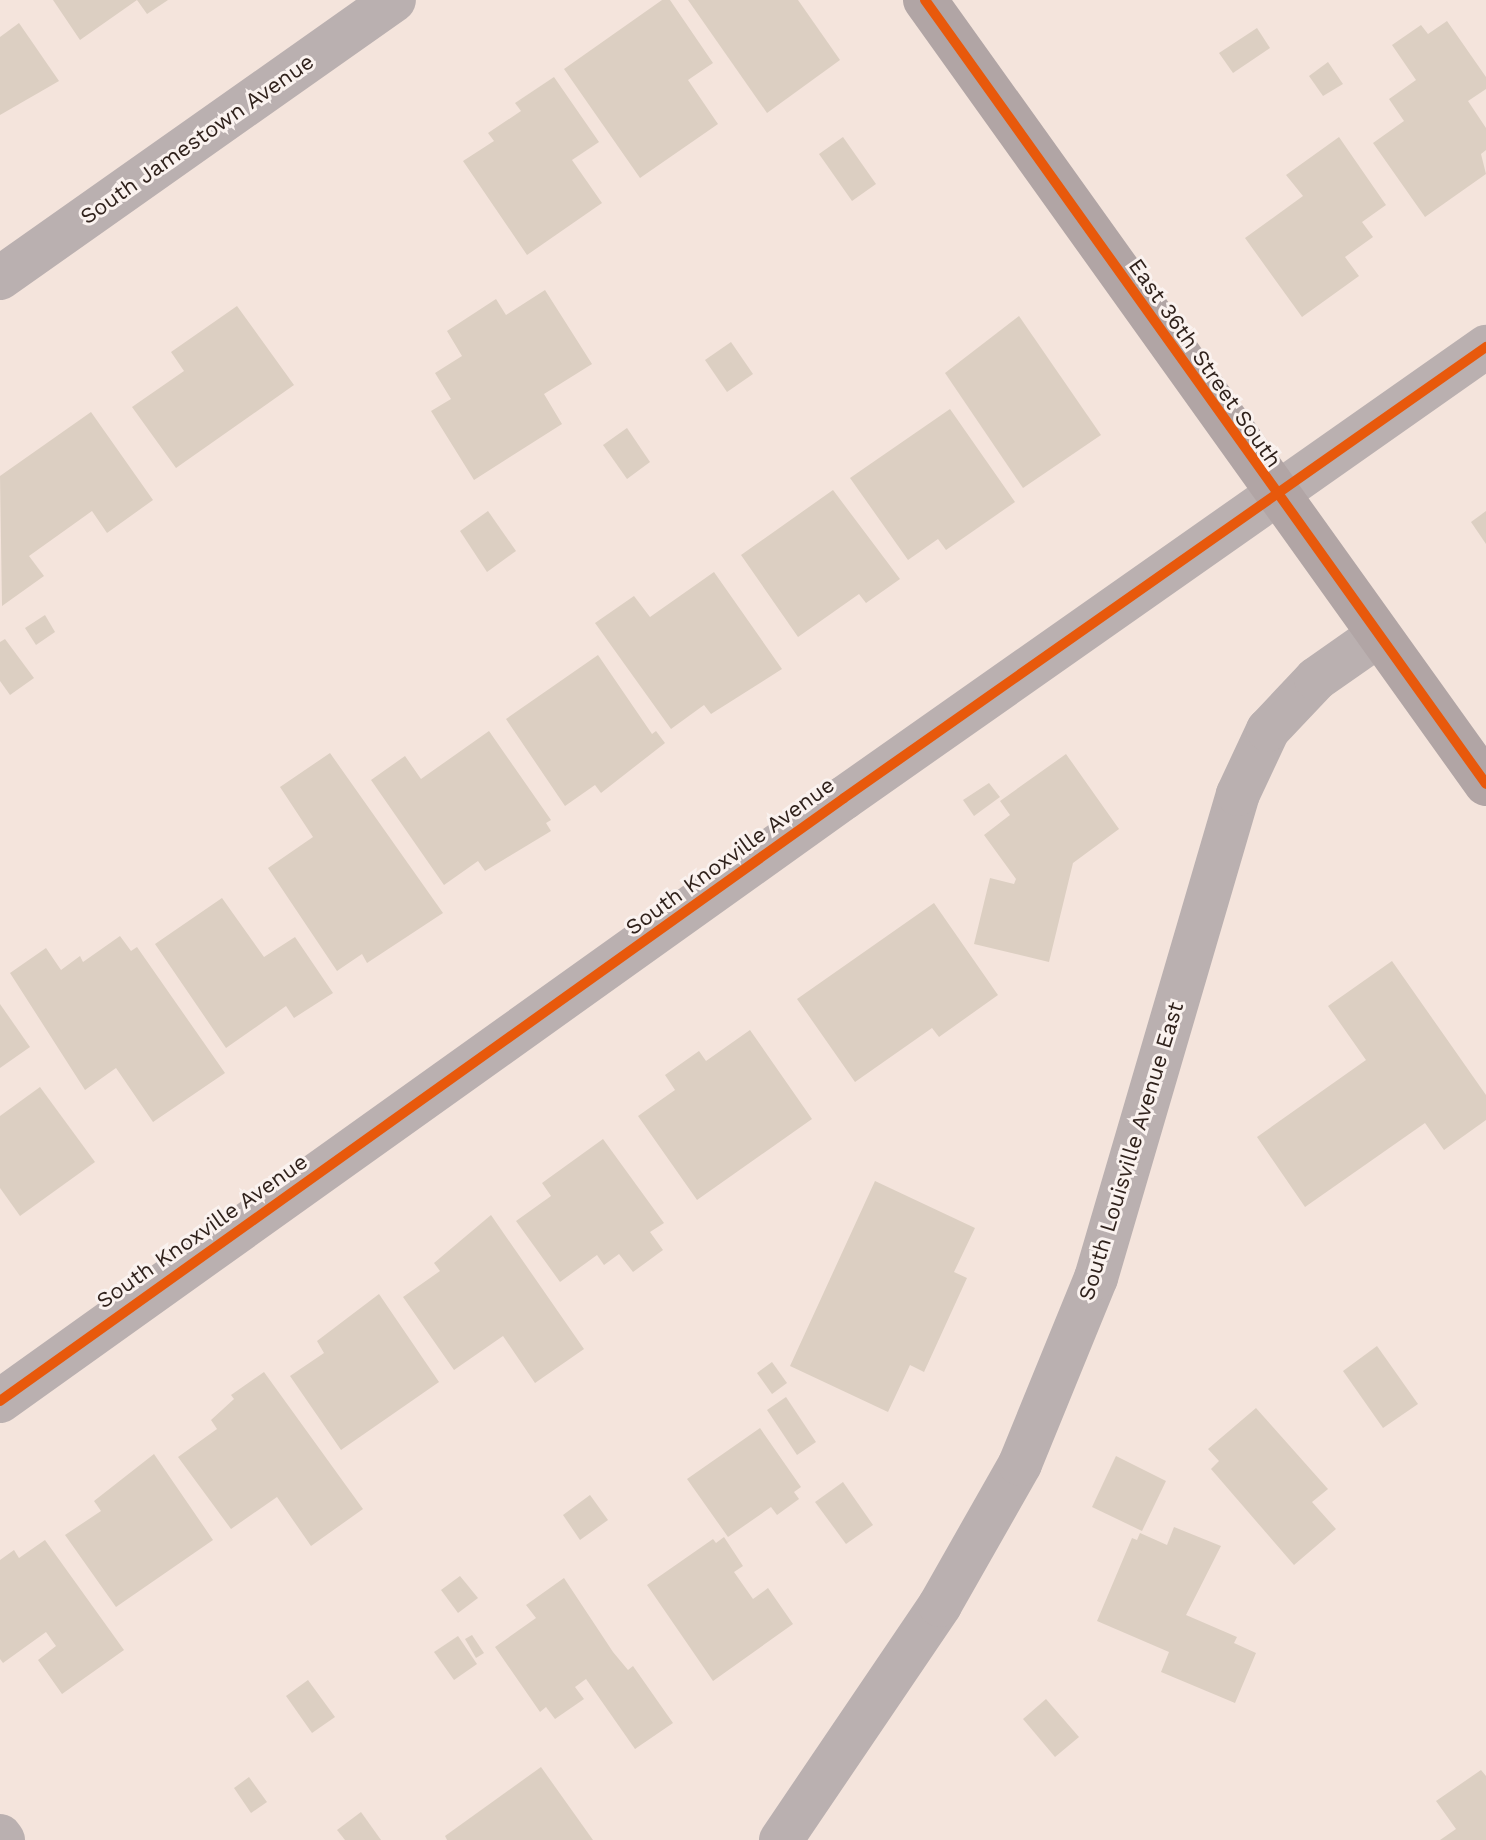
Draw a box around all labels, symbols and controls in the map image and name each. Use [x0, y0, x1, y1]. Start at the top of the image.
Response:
street label: South Jamestown Avenue [75, 48, 319, 230]
street label: East 36th Street South [1123, 254, 1287, 472]
street label: South Knoxville Avenue [620, 771, 840, 941]
street label: South Louisville Avenue East [1073, 998, 1189, 1304]
street label: South Knoxville Avenue [91, 1148, 313, 1314]

